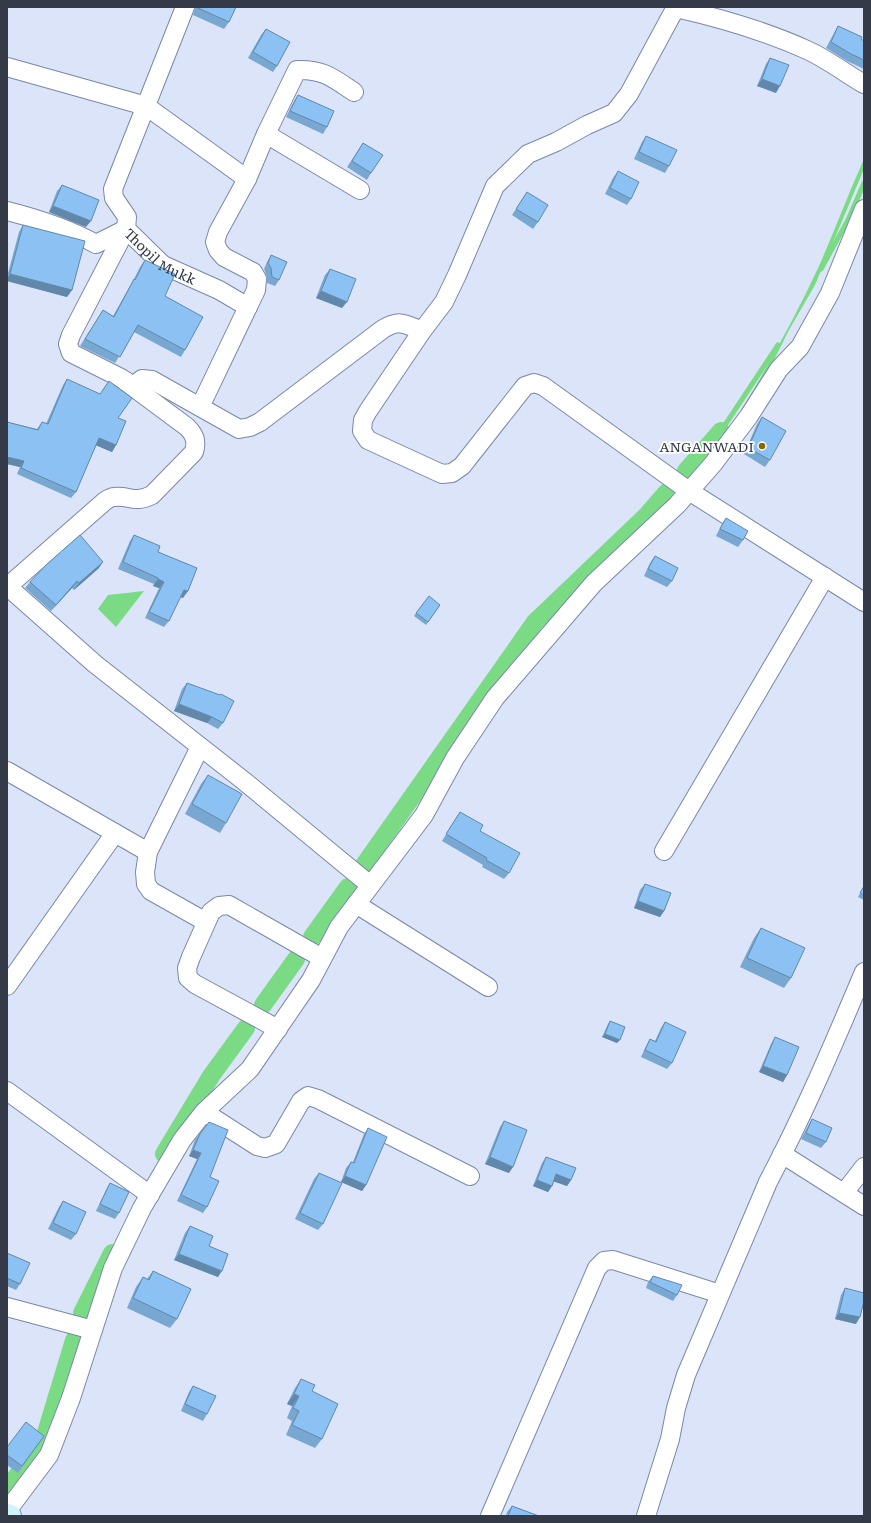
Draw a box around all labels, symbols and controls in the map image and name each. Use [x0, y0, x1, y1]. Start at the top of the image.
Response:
street label: Thopil Mukk [120, 223, 200, 289]
place label: ANGANWADI [659, 436, 754, 456]
marker: ANGANWADI [757, 441, 767, 451]

